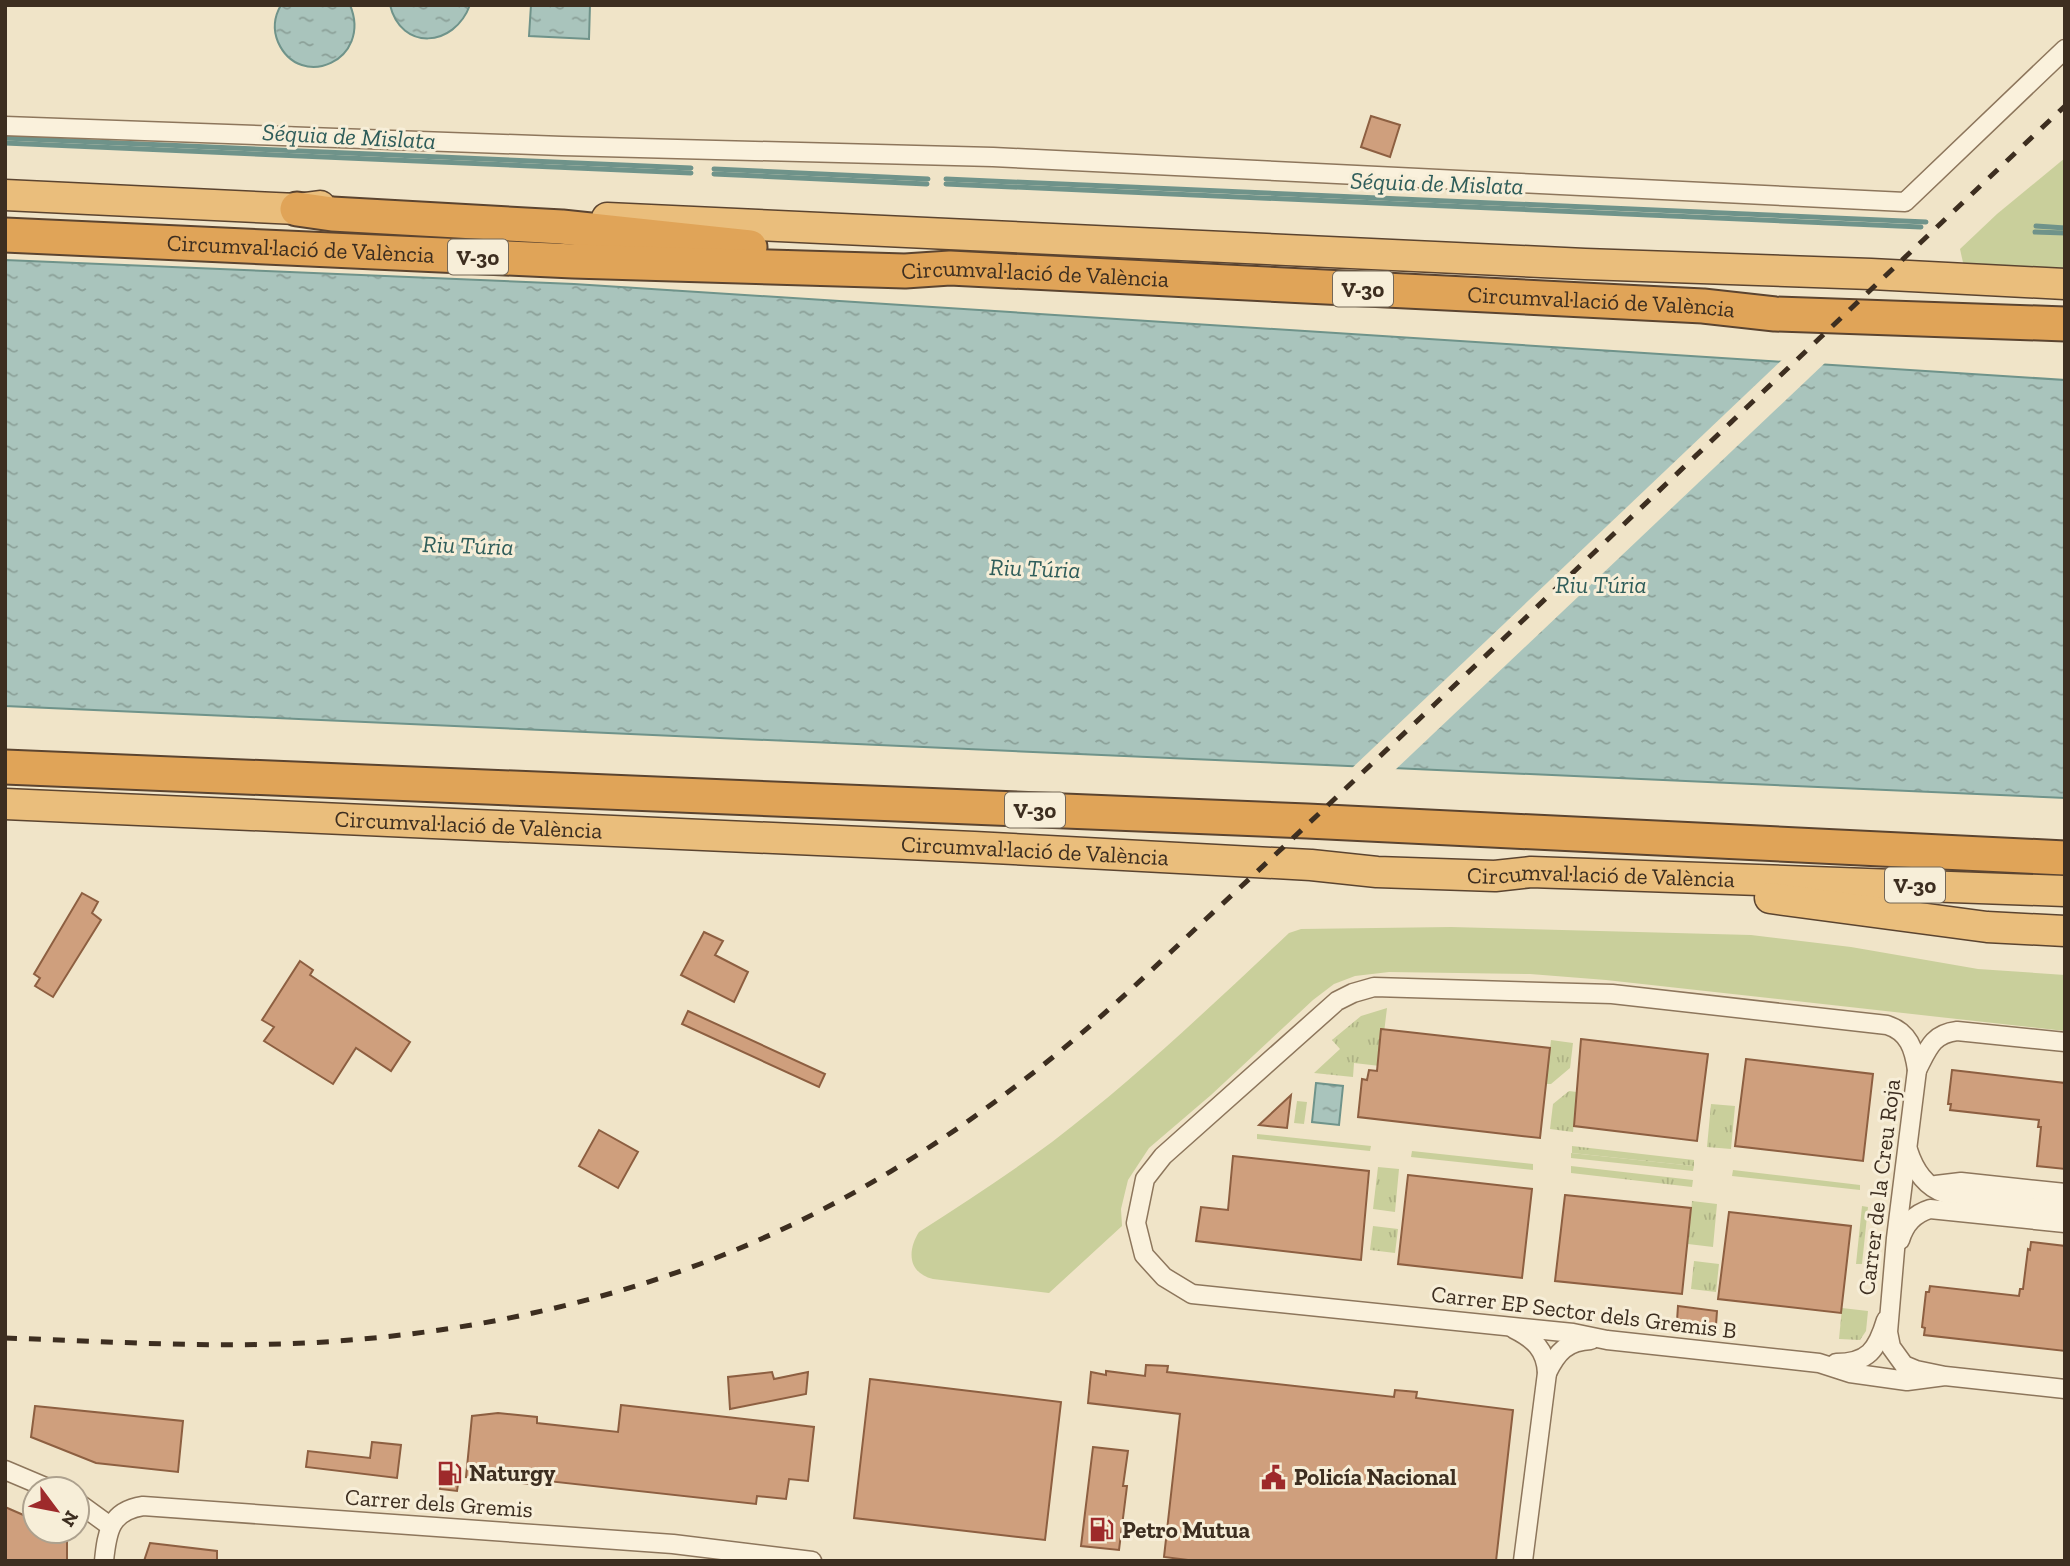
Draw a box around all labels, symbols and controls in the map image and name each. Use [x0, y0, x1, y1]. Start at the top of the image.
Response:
water label: Séquia de Mislata [262, 117, 436, 155]
water label: Séquia de Mislata [1350, 165, 1524, 201]
street label: Circumval·lació de València [166, 228, 435, 269]
road number: V-30 [448, 240, 508, 274]
street label: Circumval·lació de València [900, 254, 1170, 293]
road number: V-30 [1333, 272, 1393, 306]
street label: Circumval·lació de València [1467, 280, 1737, 323]
water label: Riu Túria [422, 529, 514, 561]
water label: Riu Túria [989, 552, 1081, 584]
water label: Riu Túria [1555, 570, 1647, 599]
road number: V-30 [1005, 792, 1065, 828]
street label: Circumval·lació de València [334, 805, 603, 844]
street label: Circumval·lació de València [900, 830, 1170, 871]
street label: Circumval·lació de València [1467, 858, 1735, 893]
road number: V-30 [1885, 868, 1945, 903]
street label: Carrer de la Creu Roja [1852, 1077, 1906, 1297]
street label: Carrer EP Sector dels Gremis B [1430, 1279, 1738, 1345]
fuel station icon: Naturgy [435, 1459, 463, 1487]
place label: Naturgy [469, 1459, 556, 1487]
public building icon: Policía Nacional [1260, 1463, 1288, 1491]
place label: Policía Nacional [1294, 1463, 1457, 1491]
north arrow [21, 1475, 91, 1545]
street label: Carrer dels Gremis [344, 1482, 534, 1524]
text: N [56, 1507, 84, 1531]
fuel station icon: Petro Mutua [1088, 1516, 1116, 1544]
place label: Petro Mutua [1122, 1516, 1250, 1544]

